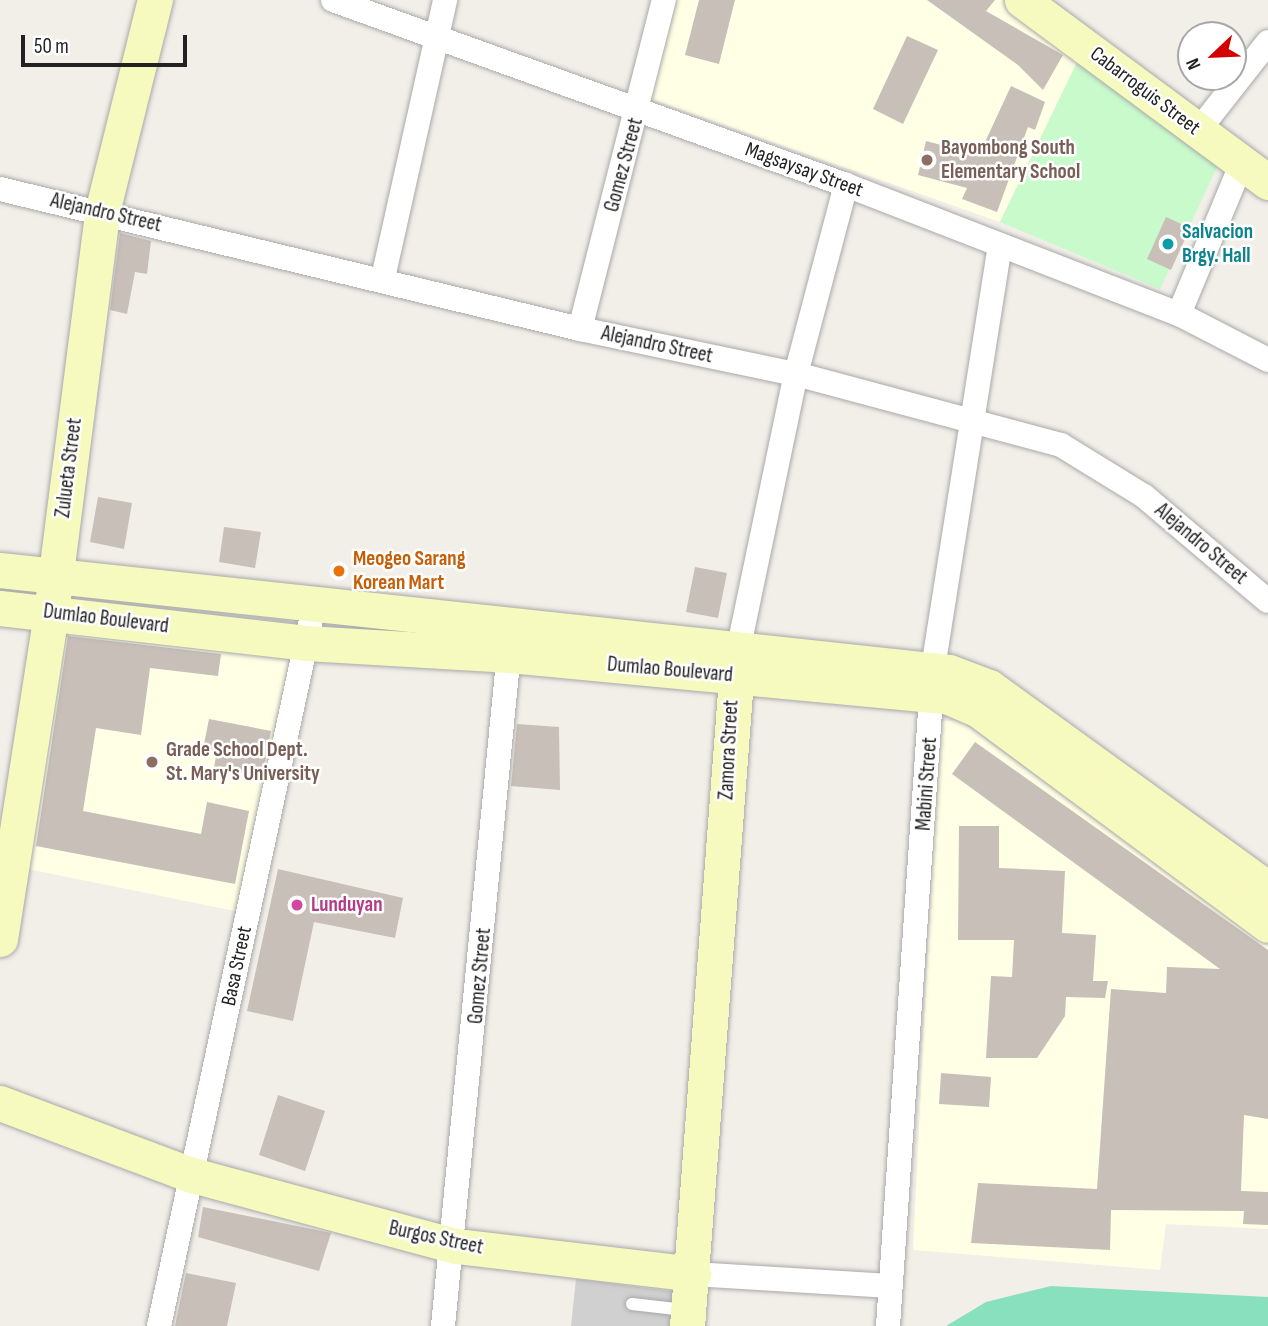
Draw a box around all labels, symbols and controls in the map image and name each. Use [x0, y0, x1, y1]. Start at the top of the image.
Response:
scale bar [24, 21, 191, 65]
north arrow [1177, 21, 1247, 91]
text: 50 m [34, 34, 69, 59]
street label: Cabarroguis Street [1085, 41, 1205, 141]
text: N [1181, 54, 1207, 73]
street label: Gomez Street [599, 115, 649, 215]
place label: Bayombong South Elementary School [941, 135, 1080, 185]
street label: Magsaysay Street [742, 137, 866, 203]
marker: Bayombong South Elementary School [919, 152, 935, 168]
street label: Alejandro Street [48, 188, 164, 238]
place label: Salvacion Brgy. Hall [1182, 219, 1253, 269]
marker: Salvacion Brgy. Hall [1160, 236, 1176, 252]
street label: Alejandro Street [599, 321, 715, 369]
street label: Zulueta Street [50, 417, 88, 519]
street label: Alejandro Street [1150, 498, 1252, 590]
place label: Meogeo Sarang Korean Mart [353, 546, 466, 596]
marker: Meogeo Sarang Korean Mart [331, 563, 347, 579]
street label: Dumlao Boulevard [42, 599, 170, 639]
street label: Dumlao Boulevard [606, 652, 734, 688]
street label: Zamora Street [714, 699, 744, 801]
street label: Mabini Street [911, 736, 943, 832]
place label: Grade School Dept. St. Mary's University [166, 737, 320, 787]
marker: Grade School Dept. St. Mary's University [144, 754, 160, 770]
place label: Lunduyan [311, 892, 383, 918]
marker: Lunduyan [289, 897, 305, 913]
street label: Basa Street [216, 924, 258, 1008]
street label: Gomez Street [463, 927, 497, 1025]
street label: Burgos Street [387, 1216, 485, 1260]

